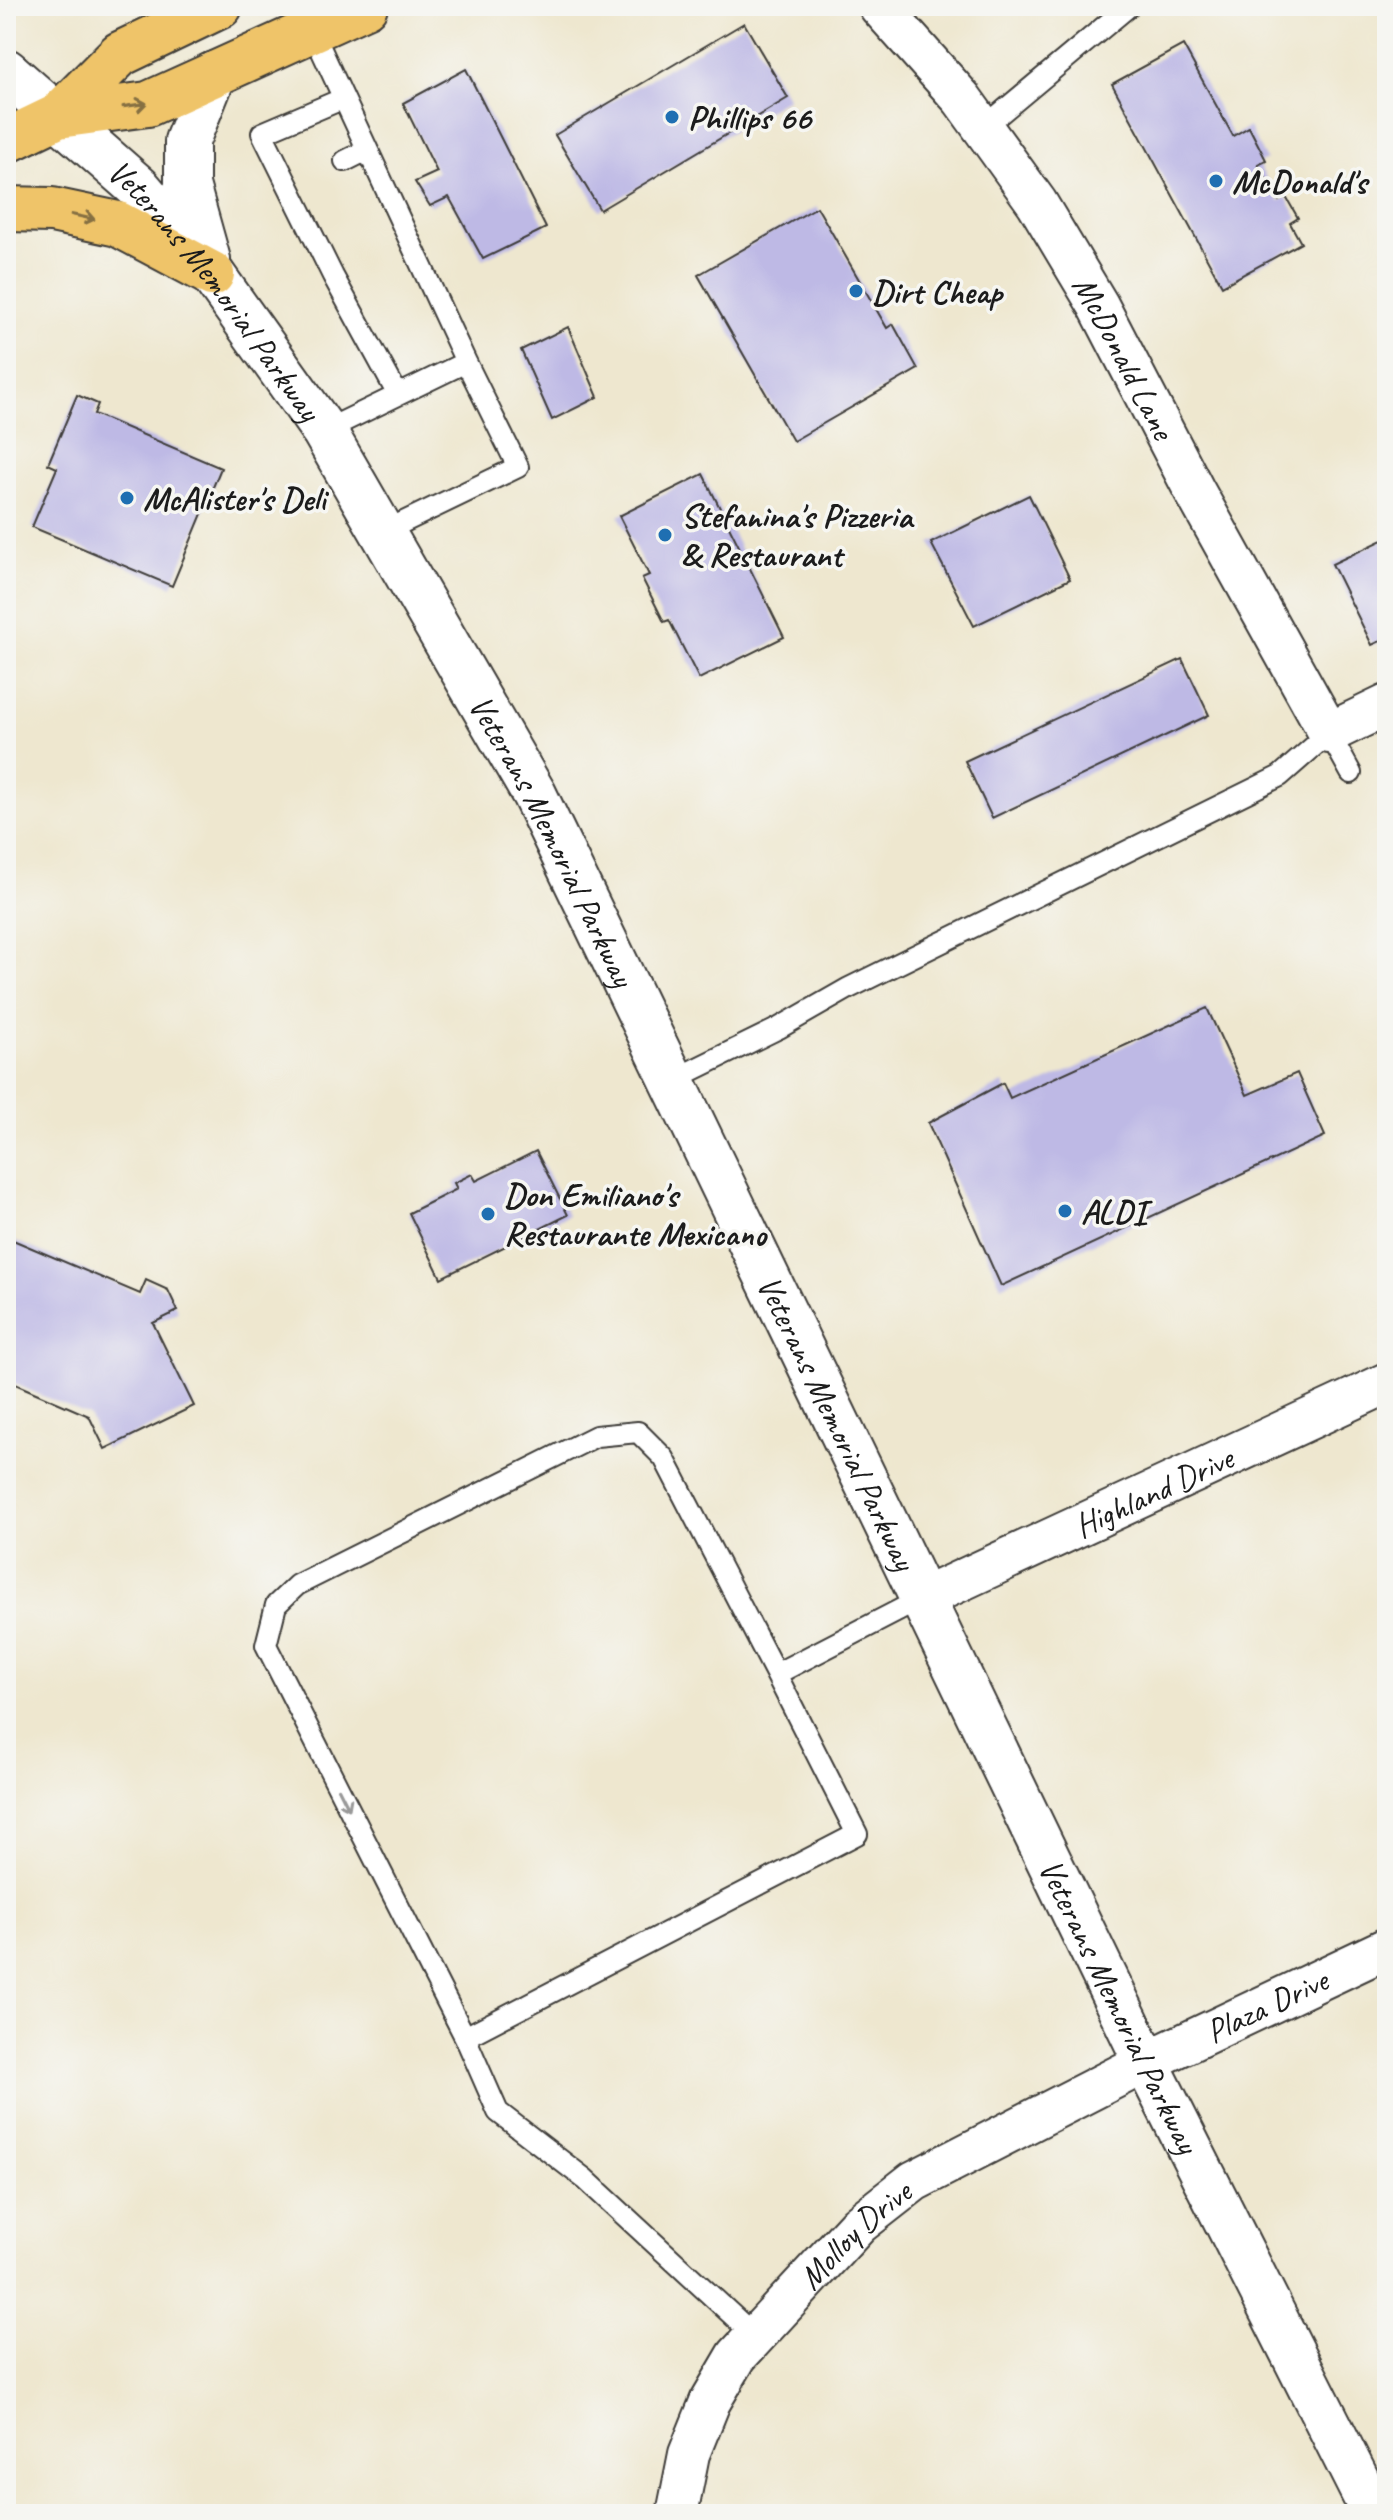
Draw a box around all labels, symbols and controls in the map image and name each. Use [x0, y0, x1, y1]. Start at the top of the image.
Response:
place label: Phillips 66 [688, 96, 813, 139]
one-way arrow [122, 97, 148, 112]
marker: Phillips 66 [663, 108, 681, 126]
street label: Veterans Memorial Parkway [99, 149, 332, 431]
place label: McDonald's [1232, 160, 1370, 203]
marker: McDonald's [1207, 172, 1225, 190]
one-way arrow [70, 210, 96, 225]
street label: McDonald Lane [1063, 267, 1187, 449]
place label: Dirt Cheap [872, 270, 1004, 313]
marker: Dirt Cheap [847, 282, 865, 300]
place label: McAlister's Deli [143, 477, 330, 520]
marker: McAlister's Deli [118, 489, 136, 507]
place label: Stefanina's Pizzeria & Restaurant [681, 494, 915, 576]
marker: Stefanina's Pizzeria & Restaurant [656, 526, 674, 544]
street label: Veterans Memorial Parkway [460, 687, 646, 995]
place label: Don Emiliano's Restaurante Mexicano [504, 1173, 768, 1255]
place label: ALDI [1081, 1190, 1153, 1233]
marker: ALDI [1056, 1202, 1074, 1220]
marker: Don Emiliano's Restaurante Mexicano [479, 1205, 497, 1223]
street label: Veterans Memorial Parkway [748, 1268, 928, 1579]
street label: Highland Drive [1067, 1435, 1242, 1547]
one-way arrow [337, 1786, 353, 1810]
street label: Veterans Memorial Parkway [1030, 1852, 1211, 2162]
street label: Plaza Drive [1198, 1957, 1337, 2052]
street label: Molloy Drive [788, 2168, 922, 2298]

